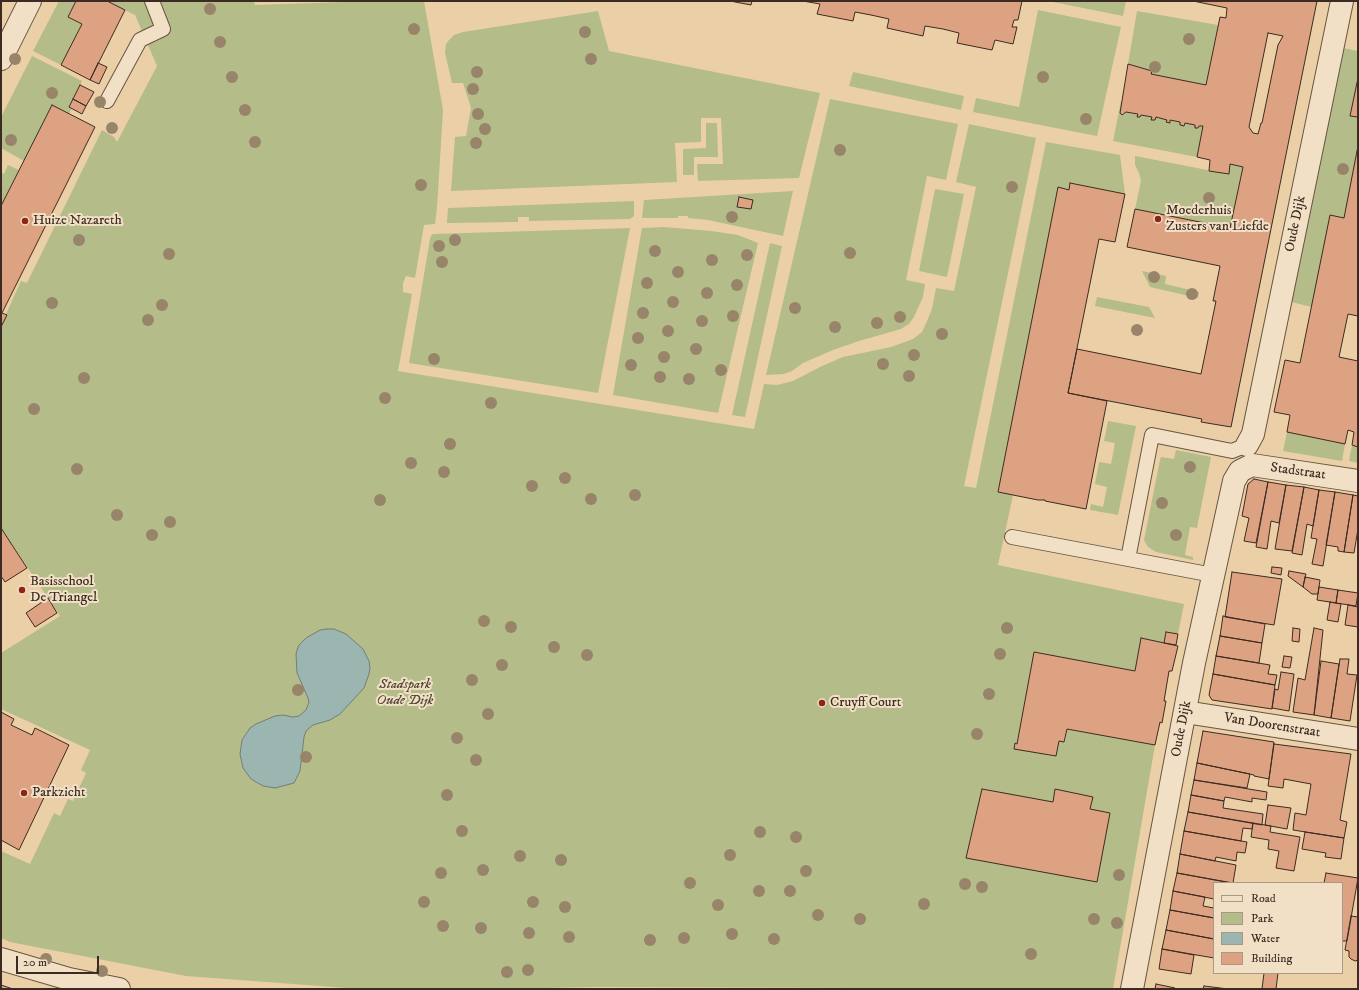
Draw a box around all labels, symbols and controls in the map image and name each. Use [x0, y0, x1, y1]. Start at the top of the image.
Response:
street label: Oude Dijk [1282, 194, 1310, 254]
place label: Moederhuis Zusters van Liefde [1166, 203, 1269, 236]
place label: Huize Nazareth [33, 213, 122, 229]
marker: Moederhuis Zusters van Liefde [1153, 214, 1163, 224]
marker: Huize Nazareth [20, 216, 30, 226]
street label: Stadstraat [1269, 460, 1327, 484]
place label: Basisschool De Triangel [30, 574, 97, 606]
marker: Basisschool De Triangel [17, 585, 27, 595]
park label: Stadspark Oude Dijk [377, 677, 433, 710]
place label: Cruyff Court [830, 695, 901, 711]
marker: Cruyff Court [817, 698, 827, 708]
street label: Oude Dijk [1168, 700, 1196, 758]
street label: Van Doorenstraat [1223, 710, 1321, 742]
place label: Parkzicht [32, 785, 86, 801]
marker: Parkzicht [19, 788, 29, 798]
legend [1213, 882, 1343, 974]
text: Road [1251, 891, 1276, 906]
text: Park [1251, 911, 1273, 926]
text: Water [1251, 931, 1280, 946]
scale bar [18, 948, 101, 974]
text: Building [1251, 951, 1292, 966]
text: 20 m [23, 955, 47, 970]

